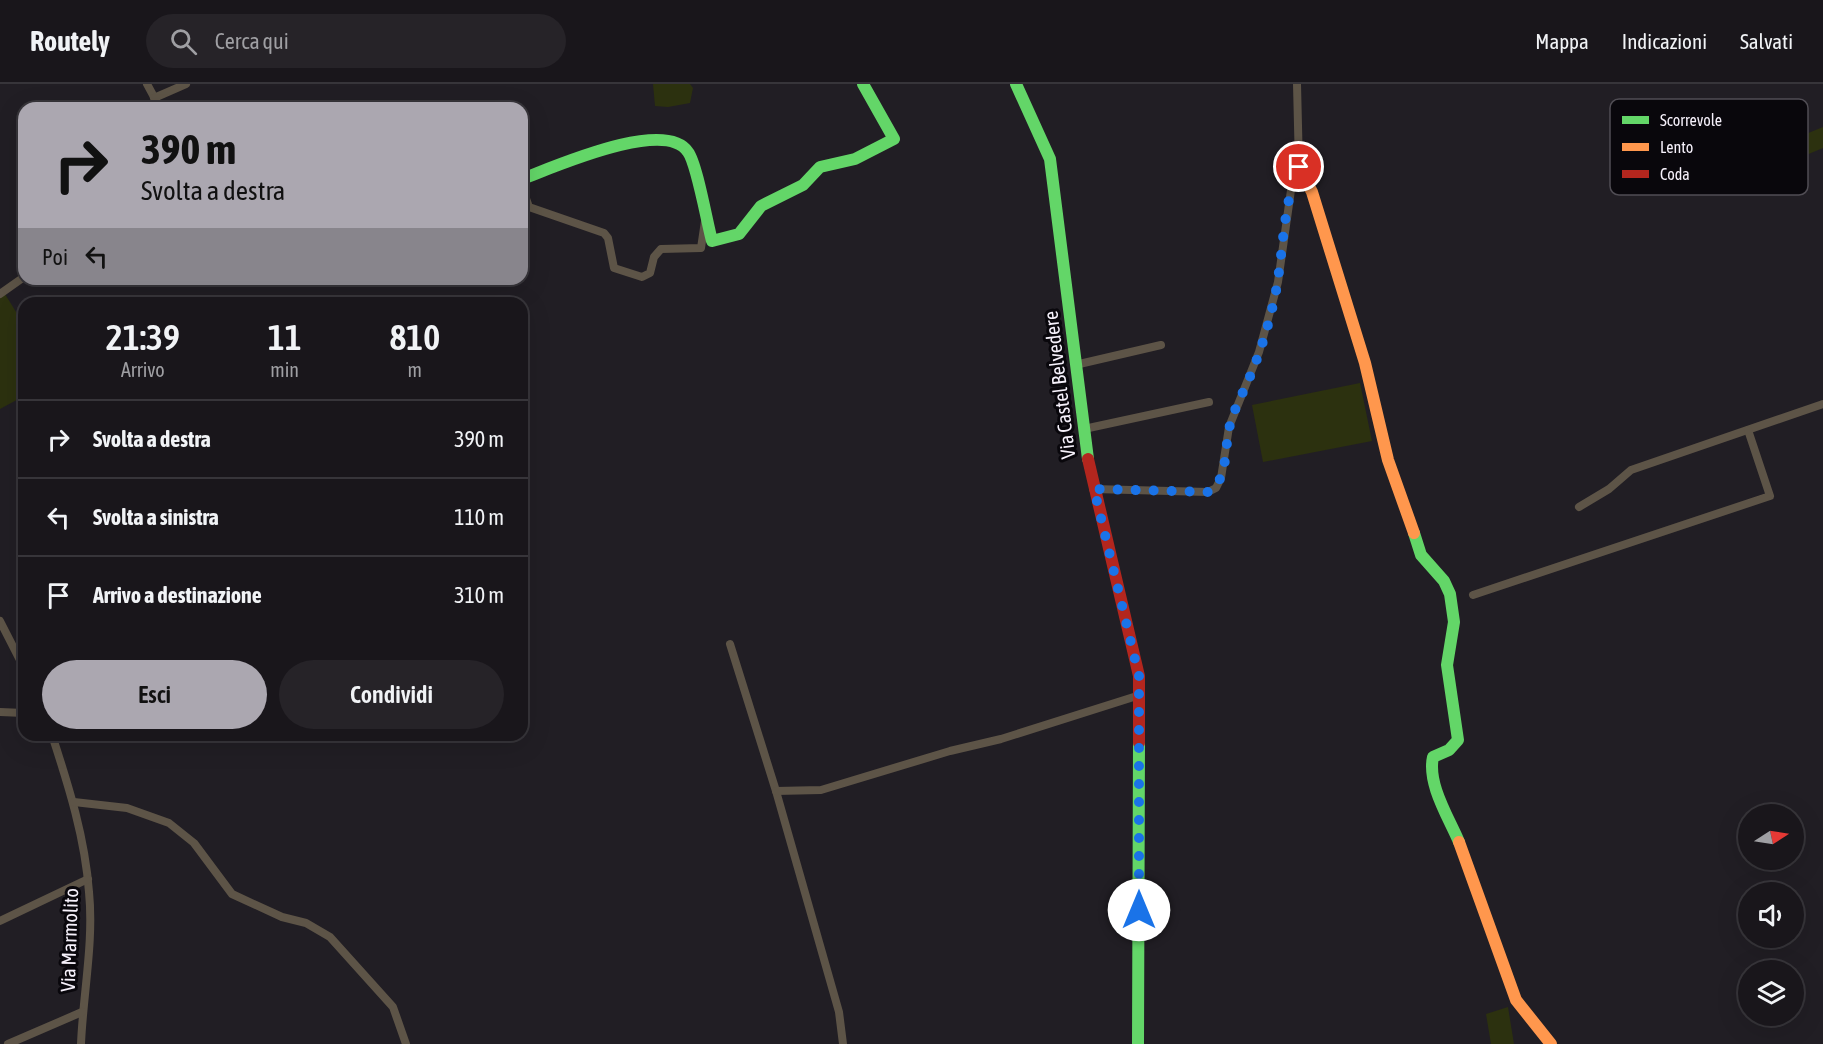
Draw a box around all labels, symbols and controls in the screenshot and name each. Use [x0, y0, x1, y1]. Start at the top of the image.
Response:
search box [146, 14, 566, 68]
text: Routely [30, 25, 110, 57]
icon: search [167, 25, 200, 58]
text: Cerca qui [215, 28, 289, 54]
text: Mappa [1535, 29, 1589, 53]
text: Indicazioni [1622, 29, 1707, 53]
text: Salvati [1740, 29, 1793, 53]
legend [1610, 99, 1808, 195]
text: Scorrevole [1660, 111, 1722, 129]
text: 390 m [141, 125, 236, 173]
icon: right [42, 126, 120, 204]
text: Lento [1660, 138, 1693, 156]
pin [1273, 141, 1324, 192]
icon: arrive [1282, 150, 1315, 183]
text: Coda [1660, 165, 1690, 183]
text: Svolta a destra [141, 175, 285, 206]
icon: left [80, 240, 113, 273]
text: Poi [42, 244, 68, 270]
street label: Via Castel Belvedere [1039, 310, 1079, 460]
text: 21:39 [106, 316, 180, 358]
text: 11 [268, 316, 302, 358]
text: 810 [389, 316, 440, 358]
text: Arrivo [121, 358, 165, 381]
text: min [270, 358, 299, 381]
text: m [408, 358, 422, 381]
icon: right [42, 423, 75, 456]
text: Svolta a destra [93, 426, 211, 452]
text: 390 m [454, 426, 504, 452]
icon: left [42, 501, 75, 534]
text: Svolta a sinistra [93, 504, 219, 530]
text: 110 m [454, 504, 504, 530]
icon: arrive [42, 579, 75, 612]
text: Arrivo a destinazione [93, 582, 262, 608]
text: 310 m [454, 582, 504, 608]
button: Esci [42, 660, 267, 729]
button: Condividi [279, 660, 504, 729]
north arrow [1738, 804, 1804, 870]
map controls [1738, 804, 1804, 1026]
position arrow [1107, 878, 1171, 942]
button: sound [1738, 882, 1804, 948]
street label: Via Marmolito [56, 888, 82, 992]
button: layers [1738, 960, 1804, 1026]

